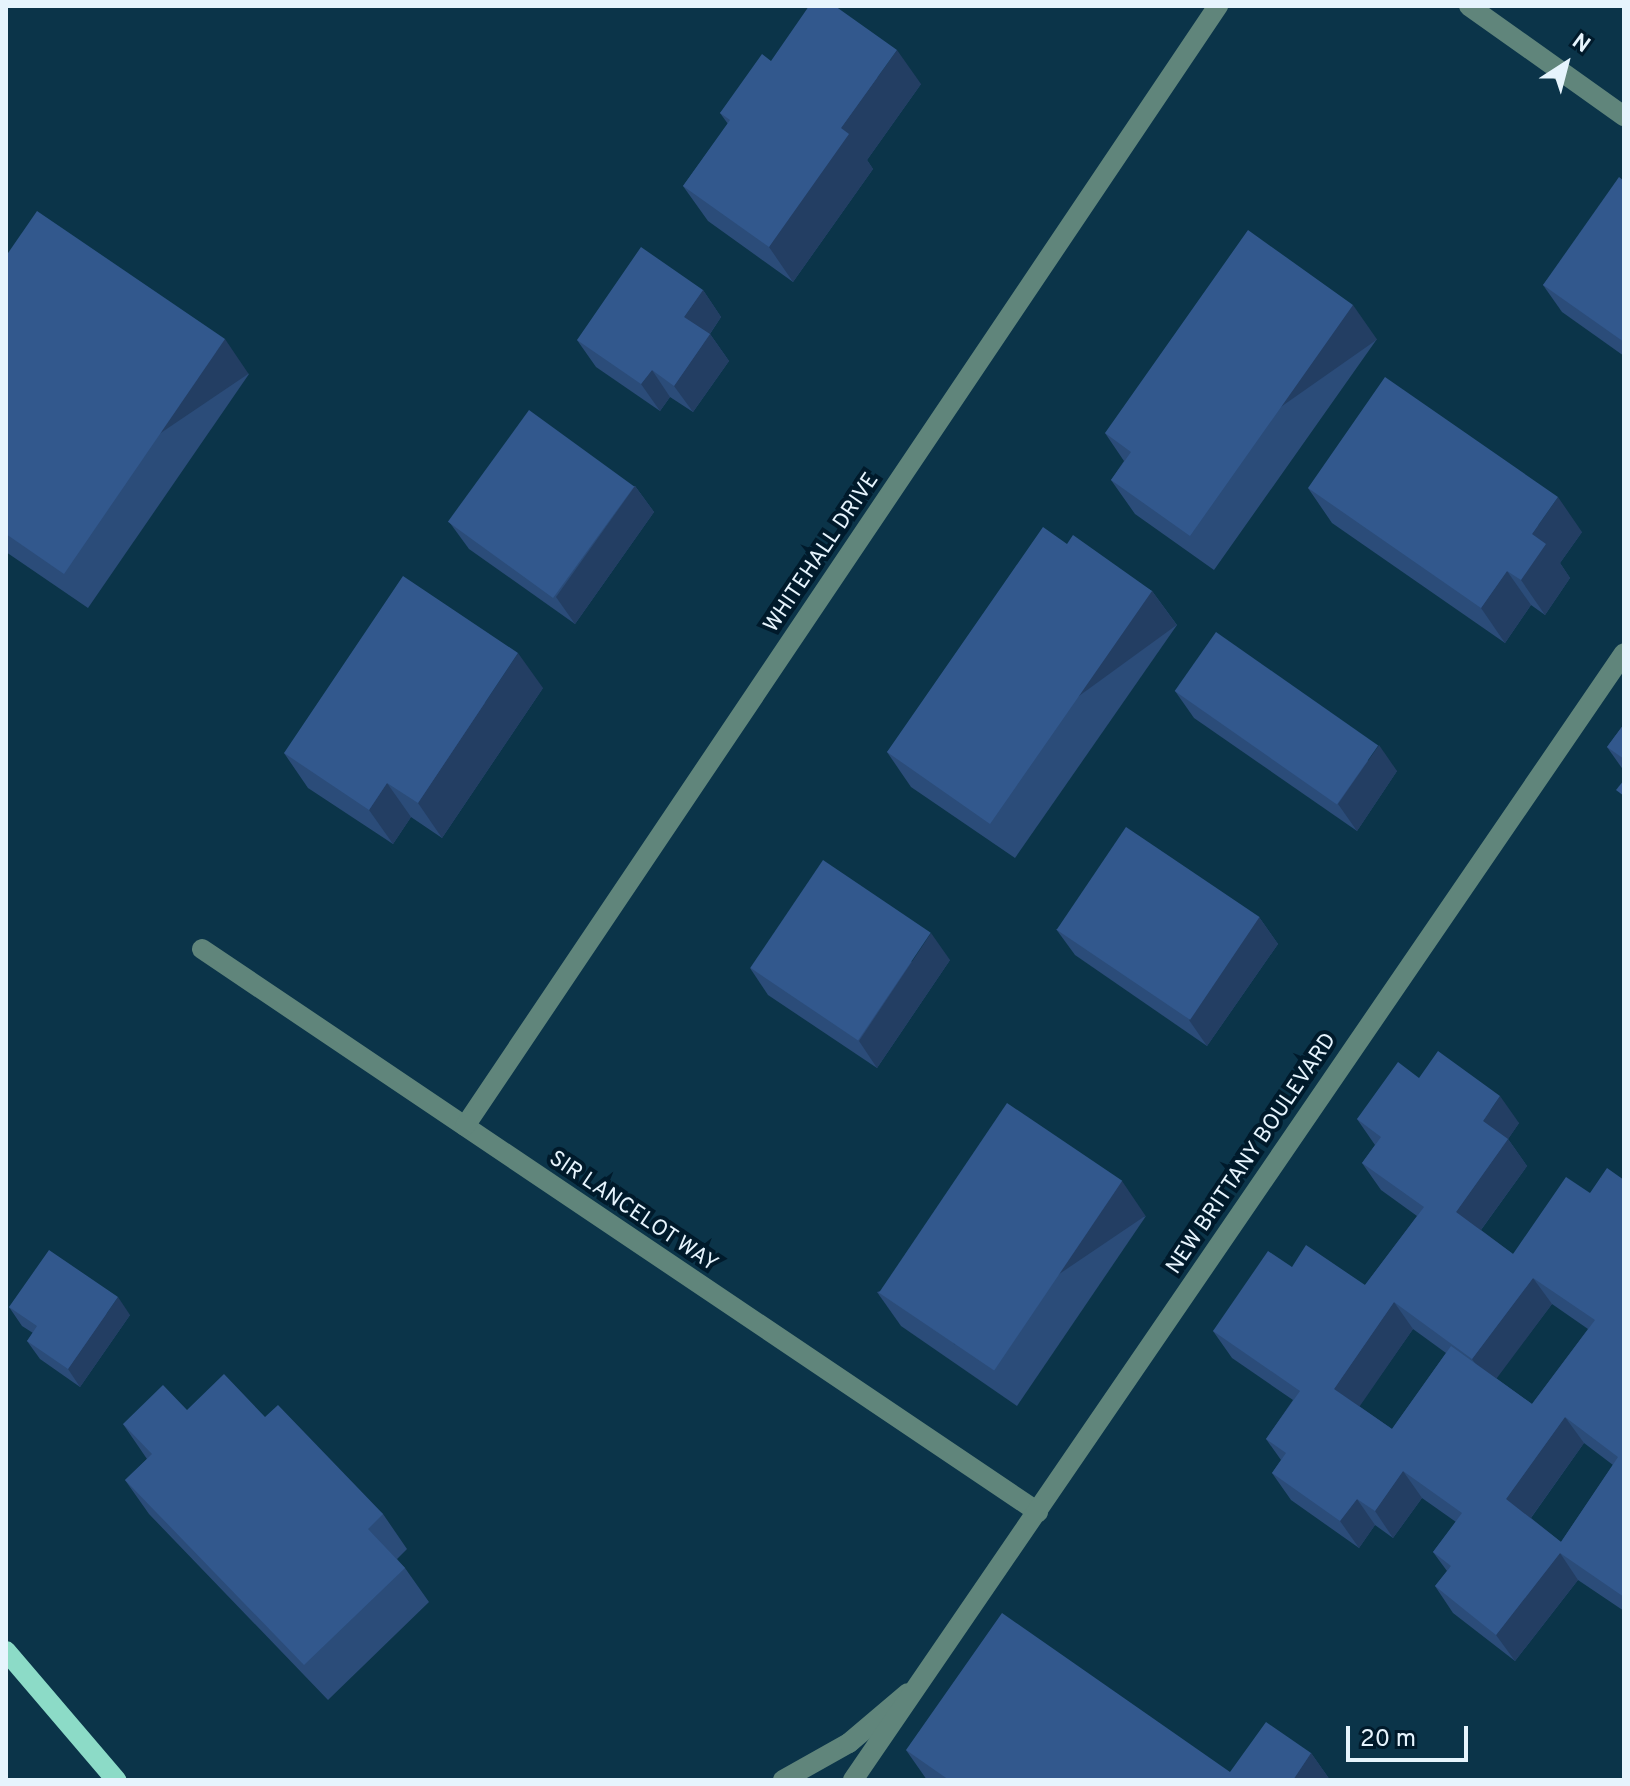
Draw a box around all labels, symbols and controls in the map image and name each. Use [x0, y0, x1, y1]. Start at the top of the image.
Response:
north arrow [1526, 24, 1606, 104]
text: N [1566, 29, 1595, 60]
street label: WHITEHALL DRIVE [759, 468, 885, 638]
street label: NEW BRITTANY BOULEVARD [1161, 1028, 1343, 1280]
street label: SIR LANCELOT WAY [543, 1145, 723, 1279]
scale bar [1350, 1710, 1472, 1760]
text: 20 m [1360, 1725, 1416, 1755]

